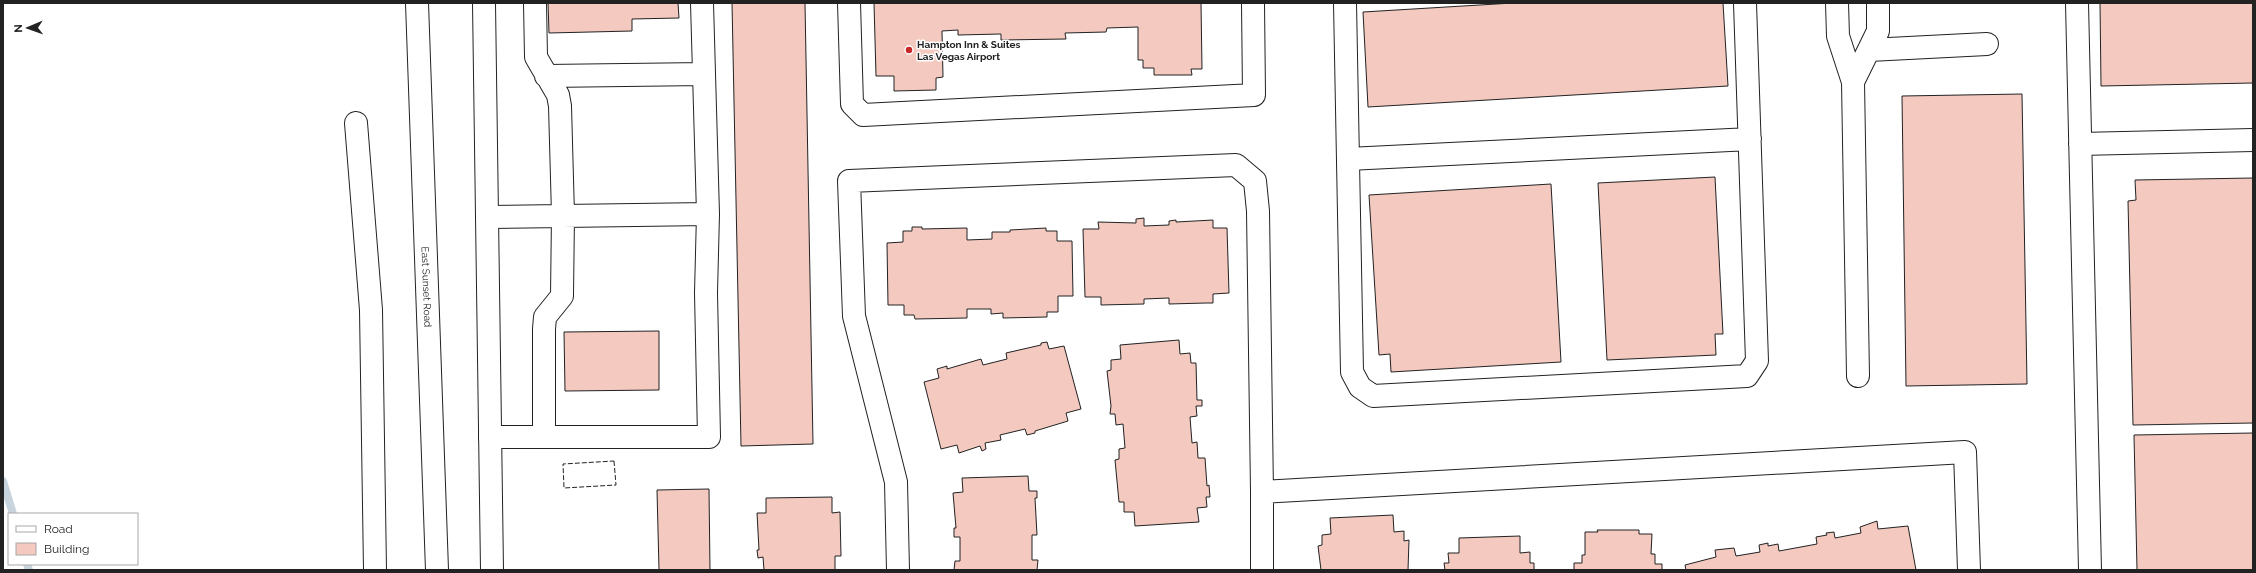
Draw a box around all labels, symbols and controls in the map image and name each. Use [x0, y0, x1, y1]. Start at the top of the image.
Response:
north arrow [8, 8, 48, 48]
text: N [12, 24, 25, 33]
place label: Hampton Inn & Suites Las Vegas Airport [917, 39, 1020, 62]
marker: Hampton Inn & Suites Las Vegas Airport [904, 45, 914, 55]
street label: East Sunset Road [420, 246, 434, 327]
legend [8, 513, 138, 565]
text: Road [44, 522, 73, 536]
text: Building [44, 542, 90, 556]

